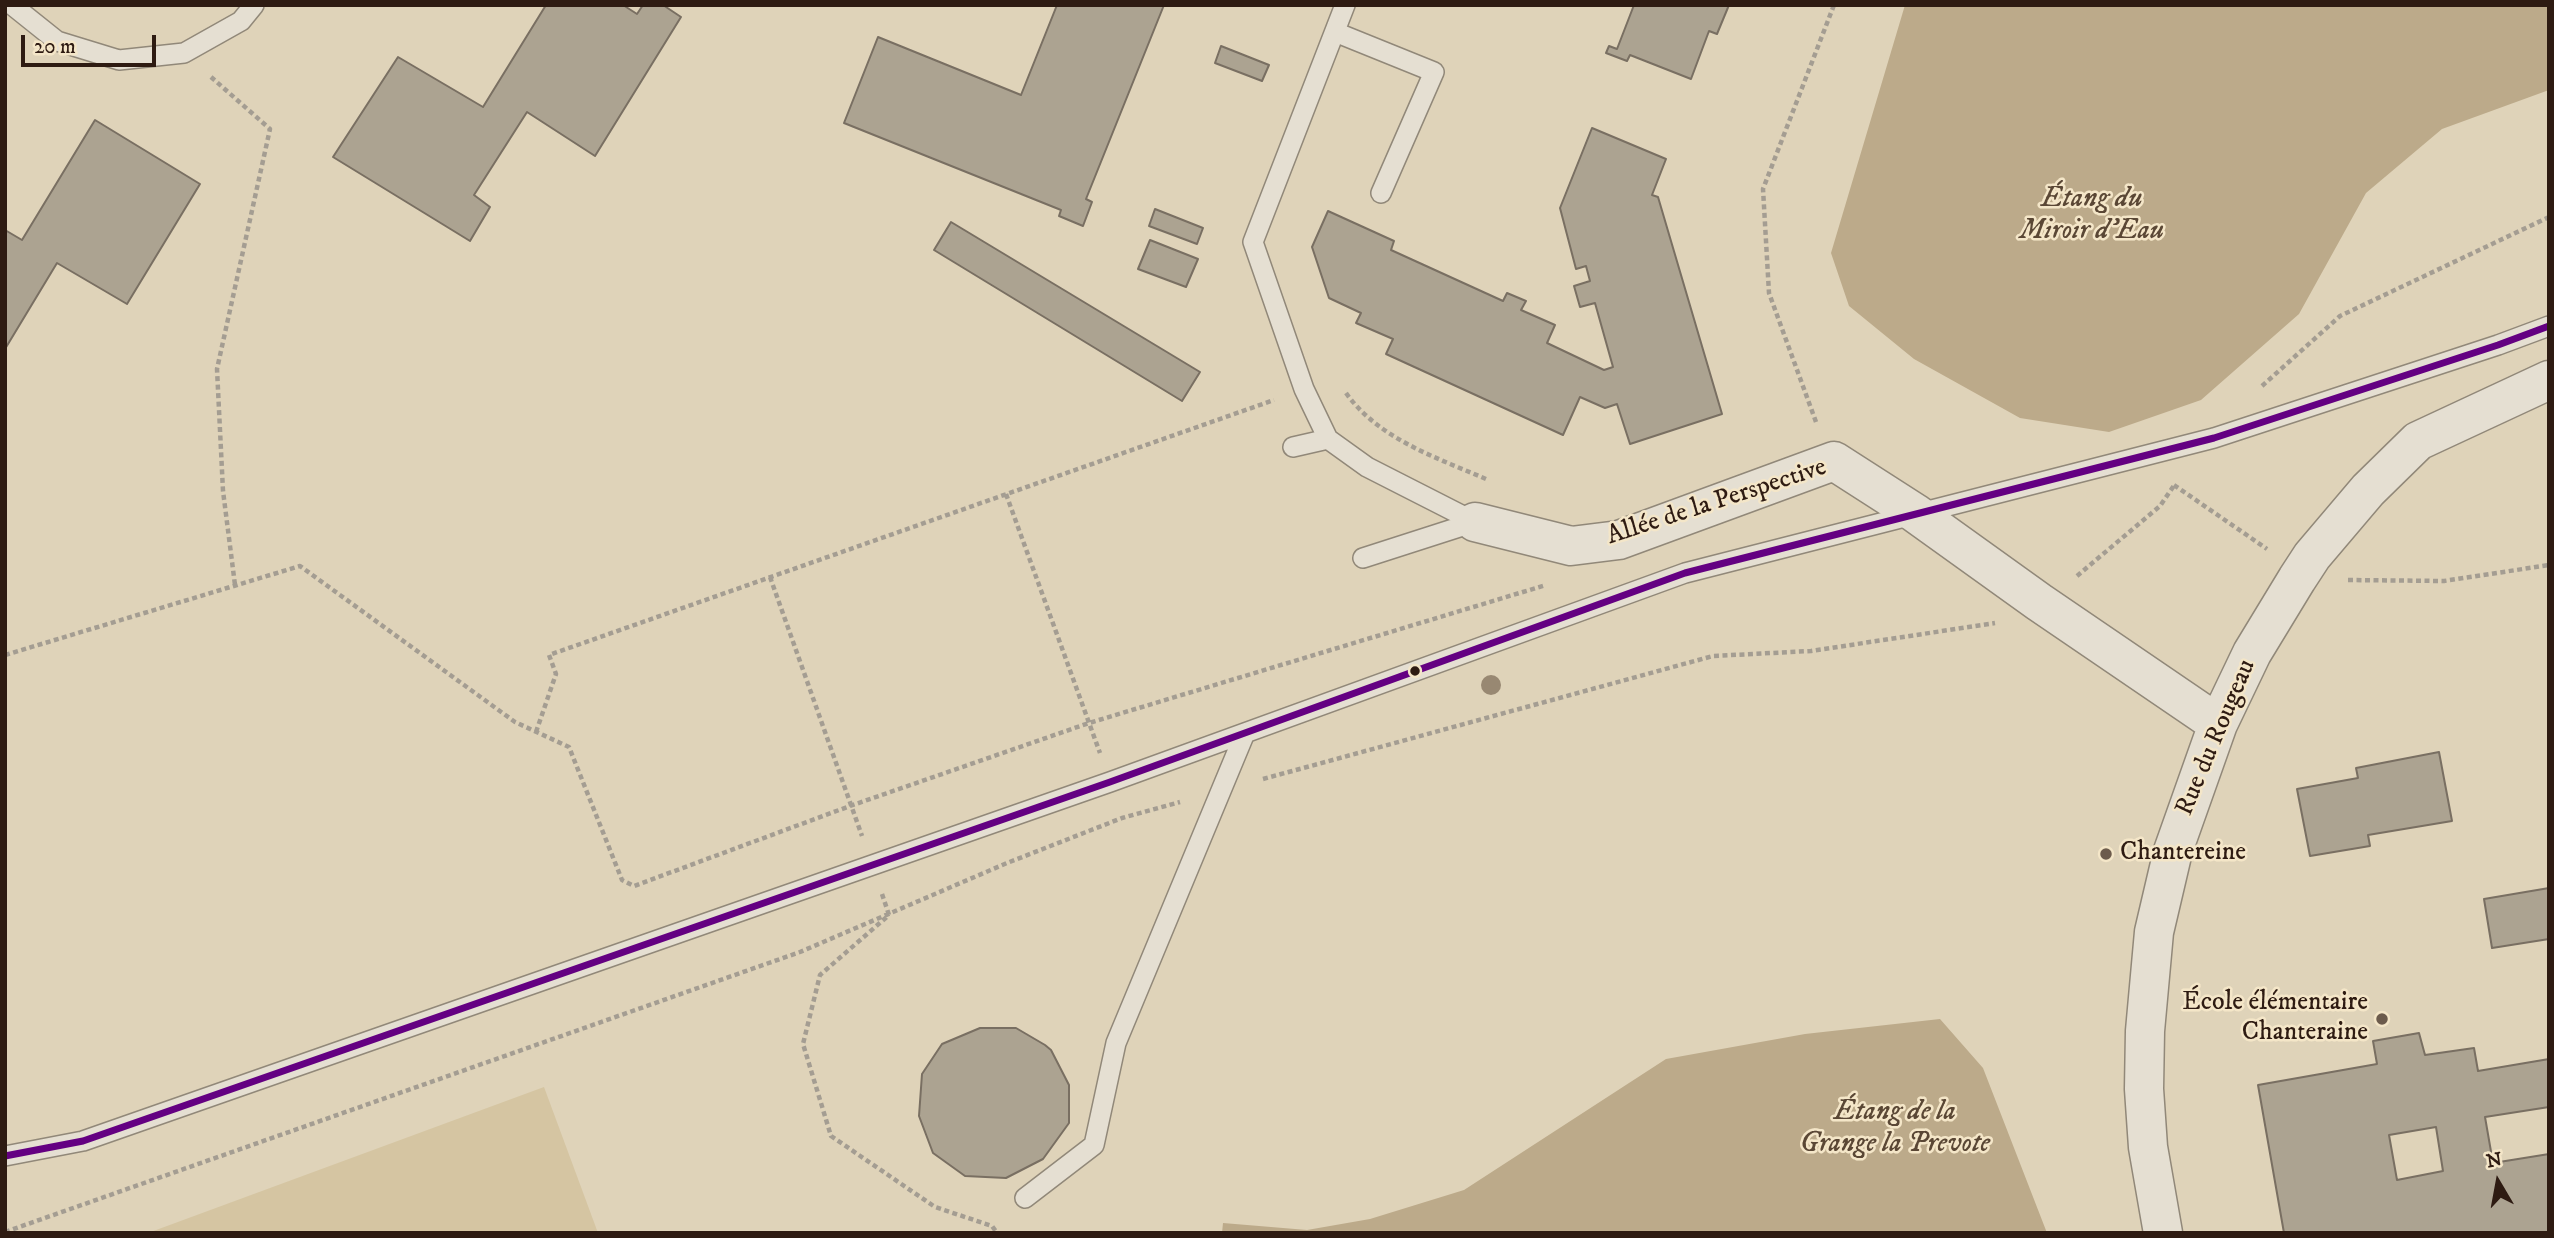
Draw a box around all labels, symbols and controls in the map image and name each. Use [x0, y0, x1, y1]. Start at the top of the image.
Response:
scale bar [24, 21, 159, 65]
text: 20 m [34, 34, 76, 60]
water label: Étang du Miroir d'Eau [2020, 183, 2164, 249]
street label: Allée de la Perspective [1603, 453, 1831, 553]
street label: Rue du Rougeau [2170, 655, 2264, 821]
unlabelled marker [1408, 664, 1422, 678]
place label: Chantereine [2120, 838, 2246, 870]
marker: Chantereine [2098, 846, 2114, 862]
place label: École élémentaire Chanteraine [2182, 988, 2368, 1050]
marker: École élémentaire Chanteraine [2374, 1011, 2390, 1027]
water label: Étang de la Grange la Prevote [1800, 1096, 1990, 1162]
north arrow [2463, 1147, 2533, 1217]
text: N [2485, 1148, 2504, 1174]

